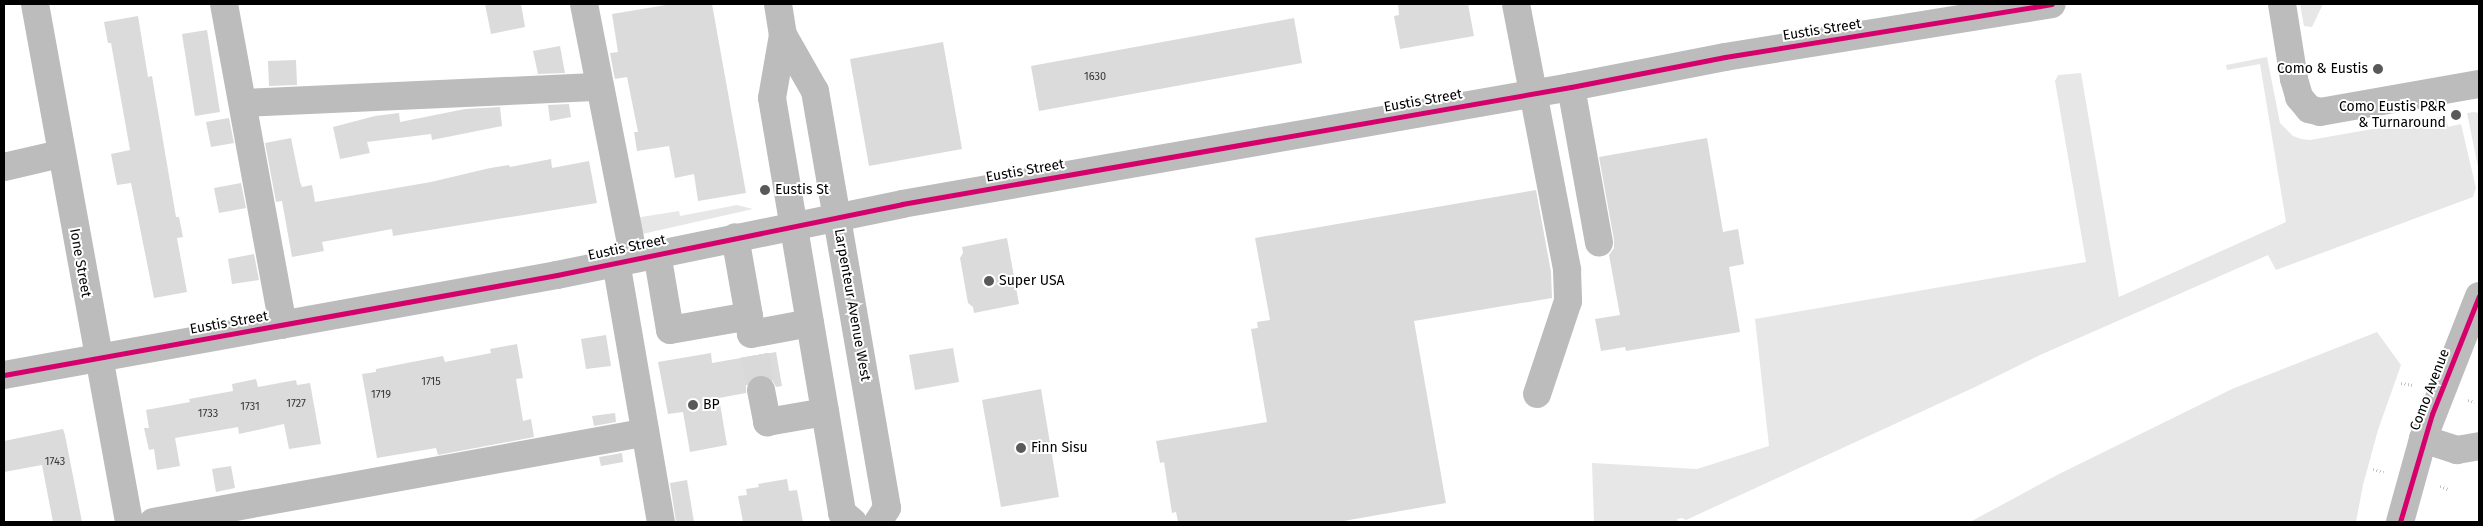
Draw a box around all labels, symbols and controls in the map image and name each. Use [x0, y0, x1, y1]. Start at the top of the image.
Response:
street label: Eustis Street [1782, 16, 1862, 44]
place label: Como & Eustis [2277, 61, 2368, 77]
marker: Como & Eustis [2372, 63, 2384, 75]
house number: 1630 [1084, 70, 1106, 84]
street label: Eustis Street [1383, 86, 1463, 116]
place label: Como Eustis P&R & Turnaround [2339, 99, 2446, 132]
marker: Como Eustis P&R & Turnaround [2450, 109, 2462, 121]
street label: Eustis Street [985, 156, 1065, 186]
place label: Eustis St [775, 182, 829, 198]
marker: Eustis St [759, 184, 771, 196]
street label: Ione Street [66, 227, 94, 299]
street label: Larpenteur Avenue West [830, 227, 874, 383]
street label: Eustis Street [587, 232, 667, 264]
place label: Super USA [999, 273, 1065, 289]
marker: Super USA [983, 275, 995, 287]
street label: Eustis Street [189, 308, 269, 338]
street label: Como Avenue [2407, 347, 2453, 433]
house number: 1715 [421, 375, 441, 389]
house number: 1719 [371, 388, 391, 402]
house number: 1727 [286, 397, 306, 411]
place label: BP [703, 397, 720, 413]
marker: BP [687, 399, 699, 411]
house number: 1731 [240, 400, 260, 414]
house number: 1733 [198, 407, 218, 421]
place label: Finn Sisu [1031, 440, 1088, 456]
marker: Finn Sisu [1015, 442, 1027, 454]
house number: 1743 [45, 455, 65, 469]

